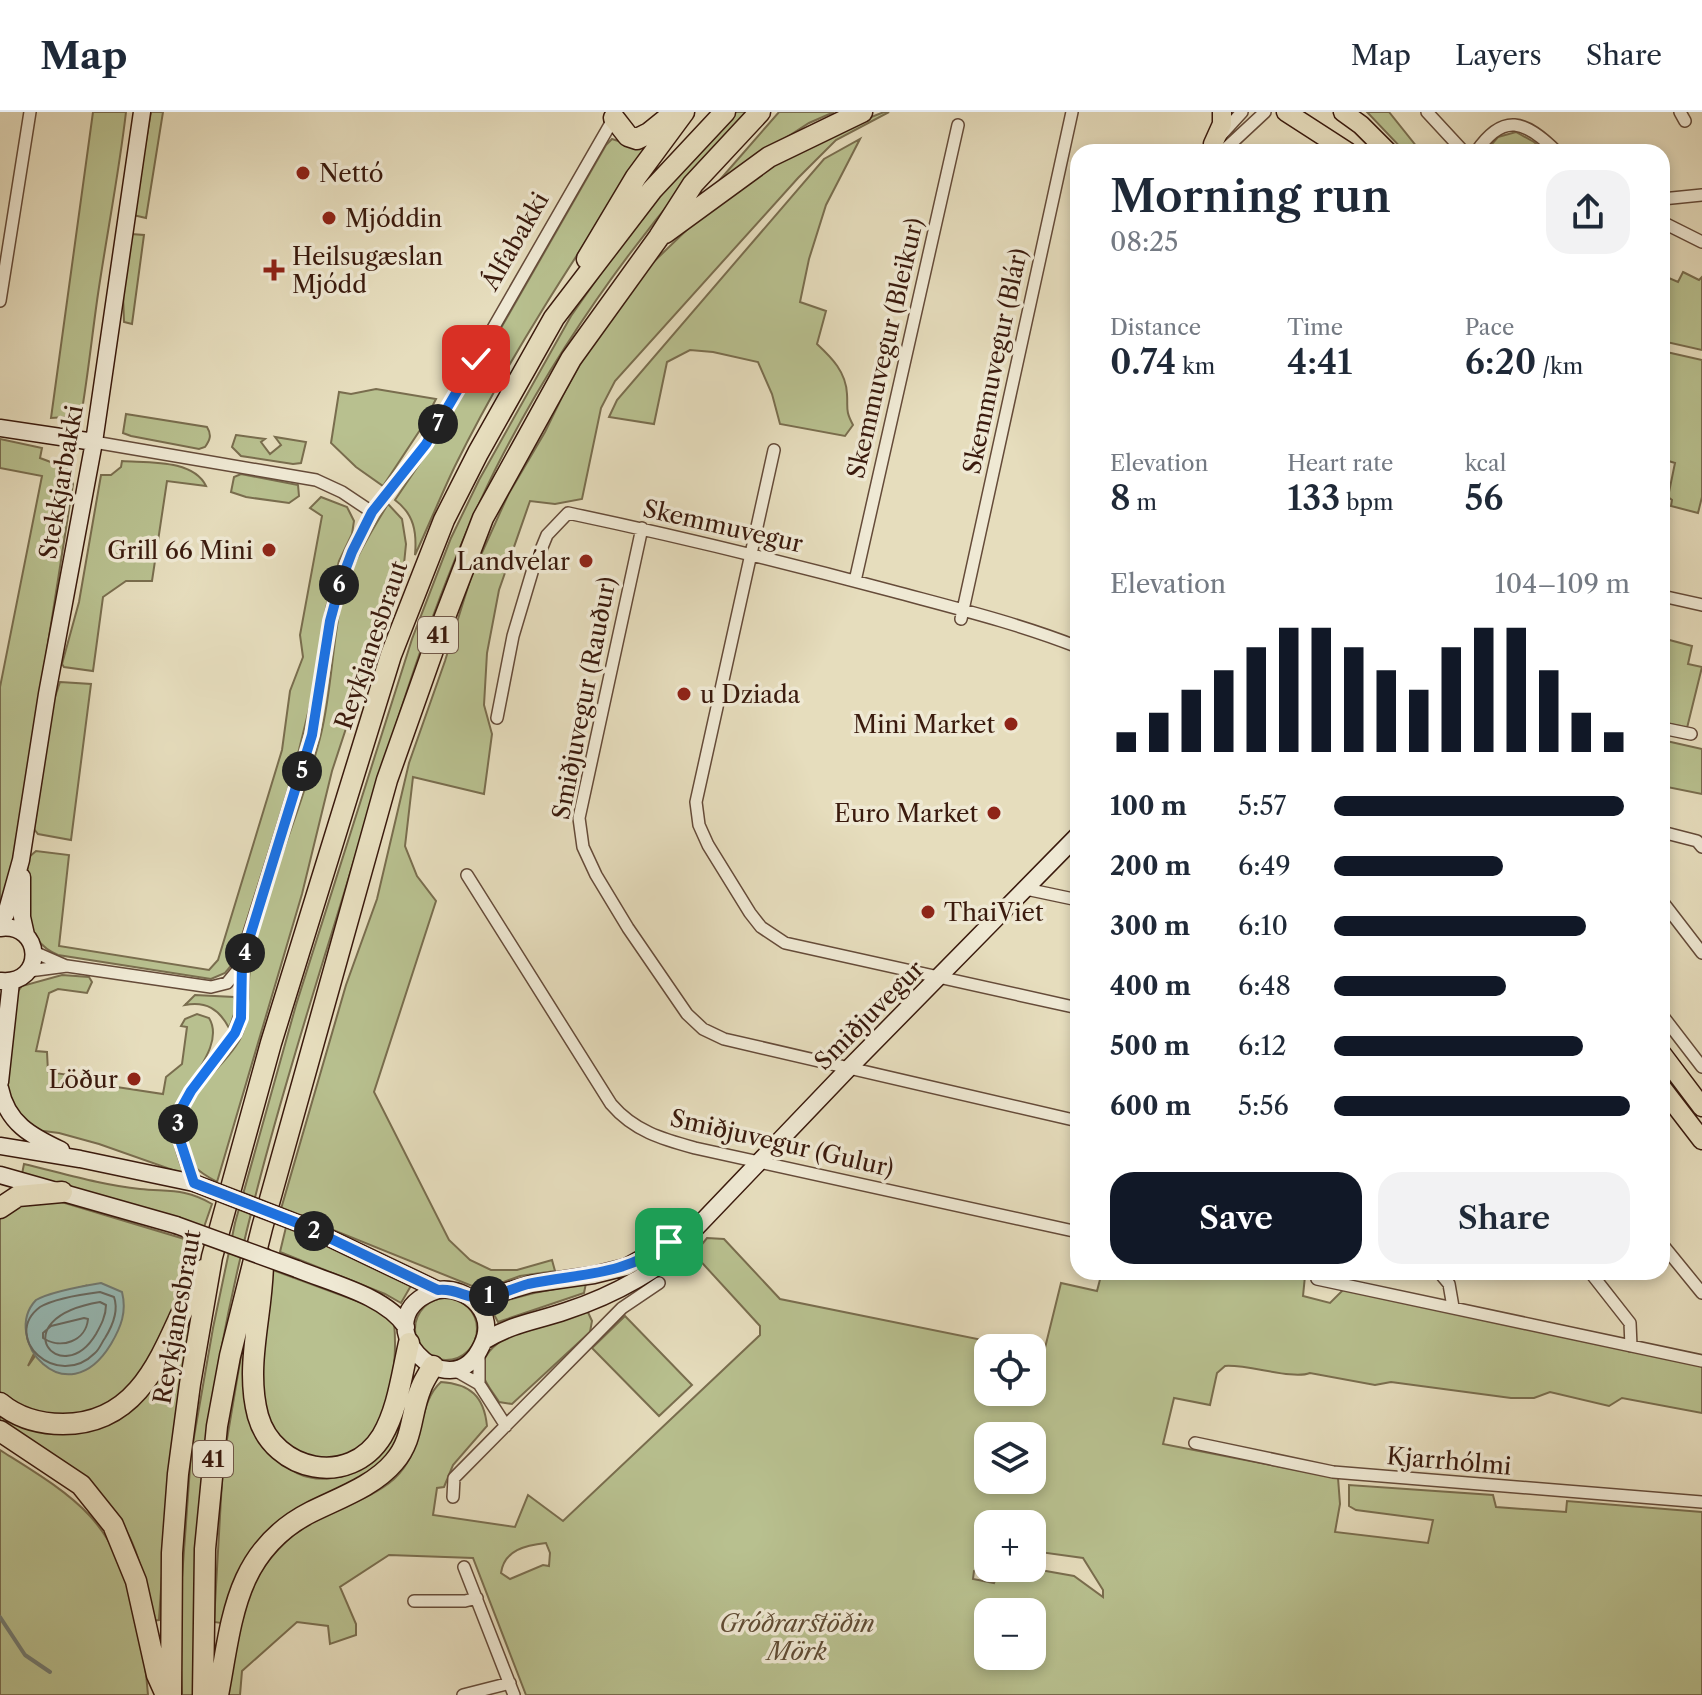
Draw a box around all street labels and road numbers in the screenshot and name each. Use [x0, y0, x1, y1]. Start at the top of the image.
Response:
street label: Álfabakki [475, 187, 555, 296]
street label: Skemmuvegur (Bleikur) [841, 215, 929, 481]
street label: Skemmuvegur (Blár) [957, 246, 1033, 476]
street label: Stekkjarbakki [33, 403, 89, 561]
street label: Skemmuvegur [640, 494, 806, 558]
street label: Reykjanesbraut [329, 556, 414, 733]
street label: Smiðjuvegur (Rauður) [546, 574, 622, 822]
road number: 41 [418, 617, 458, 653]
street label: Smiðjuvegur [808, 954, 930, 1076]
street label: Smiðjuvegur (Gulur) [667, 1103, 897, 1183]
street label: Reykjanesbraut [147, 1227, 207, 1406]
road number: 41 [193, 1441, 233, 1477]
street label: Kjarrhólmi [1386, 1441, 1512, 1481]

